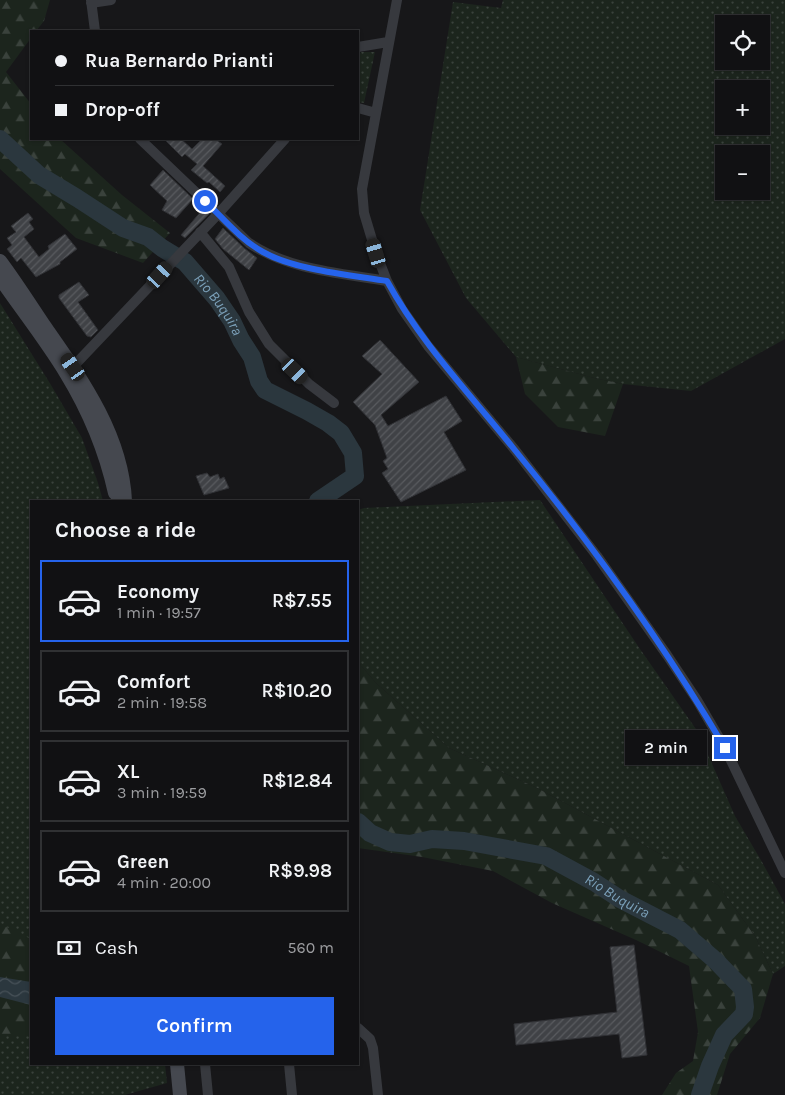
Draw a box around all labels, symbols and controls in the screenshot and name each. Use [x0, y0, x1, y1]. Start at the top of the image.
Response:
map controls [715, 15, 770, 200]
button: locate [715, 15, 770, 70]
text: Rua Bernardo Prianti [85, 50, 274, 72]
button: + [715, 80, 770, 135]
text: Drop-off [85, 99, 160, 121]
button: − [715, 145, 770, 200]
route start [194, 190, 216, 212]
car [364, 236, 387, 270]
car [144, 259, 175, 291]
water label: Rio Buquira [190, 270, 247, 338]
car [58, 350, 87, 384]
car [278, 355, 311, 387]
text: Choose a ride [55, 517, 196, 543]
icon: car [57, 579, 102, 624]
text: Economy [117, 581, 199, 603]
text: R$7.55 [272, 590, 332, 612]
text: 1 min · 19:57 [117, 603, 201, 622]
icon: car [57, 669, 102, 714]
text: Comfort [117, 671, 191, 693]
text: R$10.20 [262, 680, 332, 702]
text: 2 min · 19:58 [117, 693, 207, 712]
callout: 2 min [625, 730, 708, 766]
route end [714, 737, 736, 759]
text: 2 min [644, 738, 688, 757]
icon: car [57, 759, 102, 804]
text: XL [117, 761, 139, 783]
text: R$12.84 [262, 770, 332, 792]
text: 3 min · 19:59 [117, 783, 207, 802]
icon: car [57, 849, 102, 894]
text: Green [117, 851, 169, 873]
text: R$9.98 [268, 860, 332, 882]
water label: Rio Buquira [582, 870, 653, 922]
text: 4 min · 20:00 [117, 873, 211, 892]
icon: cash [55, 934, 83, 962]
text: Cash [95, 937, 139, 959]
text: 560 m [288, 938, 334, 957]
button: Confirm [55, 997, 334, 1055]

